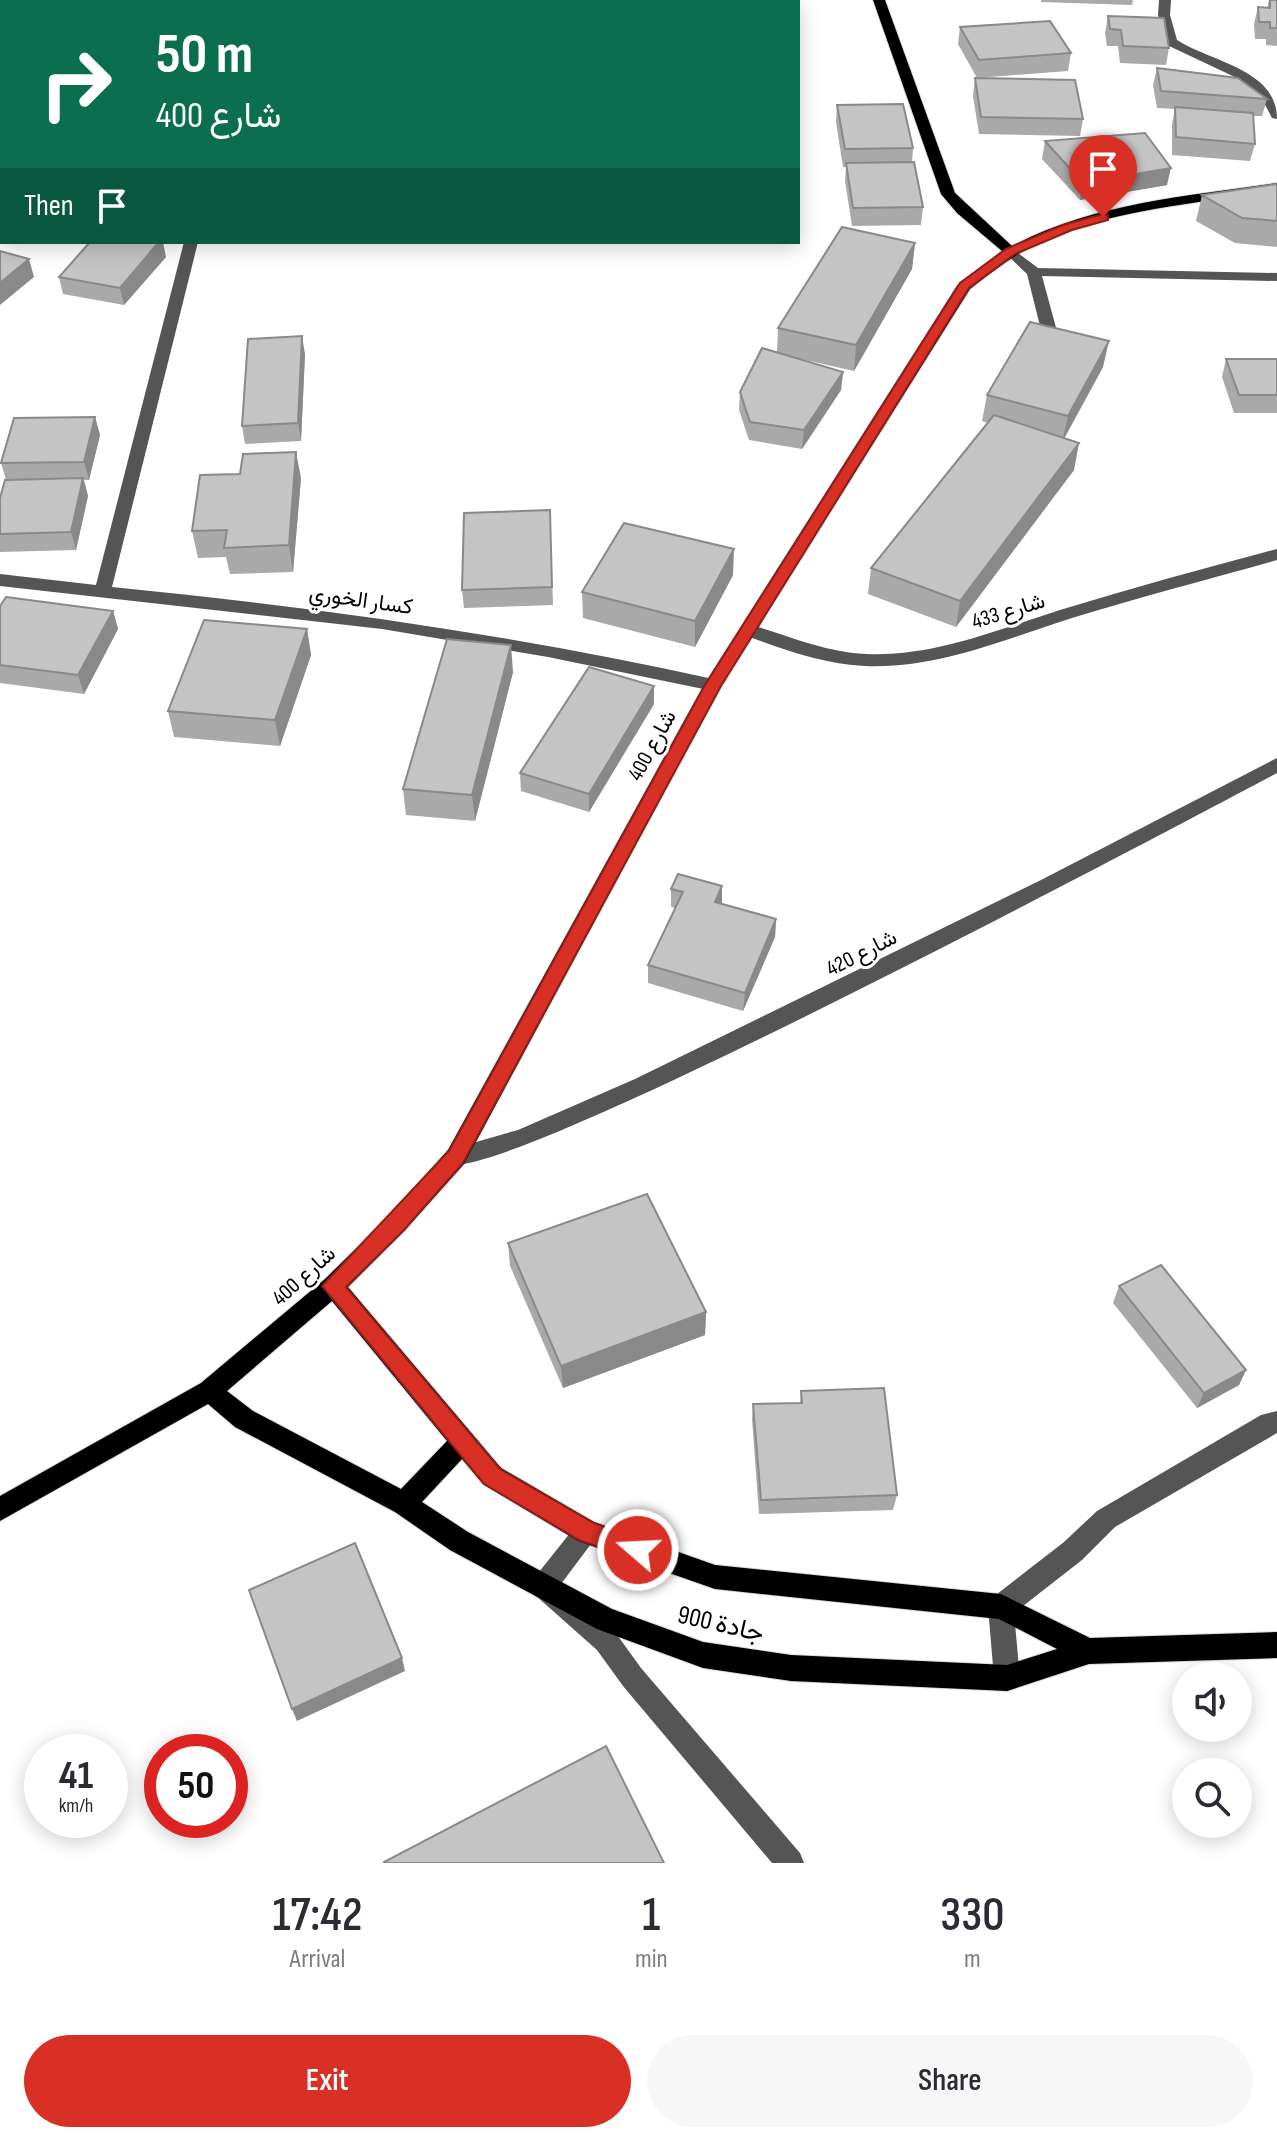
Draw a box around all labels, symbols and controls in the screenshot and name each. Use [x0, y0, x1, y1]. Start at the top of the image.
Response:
text: 50 m [156, 22, 253, 89]
icon: right [24, 32, 128, 136]
text: شارع 400 [156, 95, 281, 138]
pin [1069, 135, 1137, 217]
icon: arrive [1081, 147, 1125, 191]
icon: arrive [90, 184, 134, 228]
text: Then [24, 188, 74, 224]
street label: كسار الخوري [307, 580, 415, 625]
street label: شارع 433 [968, 587, 1048, 635]
street label: شارع 400 [622, 706, 683, 786]
street label: شارع 420 [822, 924, 902, 983]
street label: شارع 400 [267, 1240, 341, 1312]
position arrow [596, 1508, 680, 1592]
street label: جادة 900 [674, 1600, 767, 1649]
map controls [1172, 1662, 1252, 1838]
button: sound [1172, 1662, 1252, 1742]
speed limit sign: 50 [144, 1734, 248, 1838]
text: 41 [59, 1752, 93, 1800]
button: search [1172, 1758, 1252, 1838]
text: km/h [59, 1794, 93, 1818]
text: 17:42 [273, 1887, 362, 1944]
text: 1 [642, 1887, 660, 1944]
text: 330 [940, 1887, 1004, 1944]
text: Arrival [290, 1944, 345, 1975]
text: min [635, 1944, 668, 1975]
text: m [964, 1944, 981, 1975]
button: Exit [24, 2035, 631, 2127]
button: Share [647, 2035, 1253, 2127]

